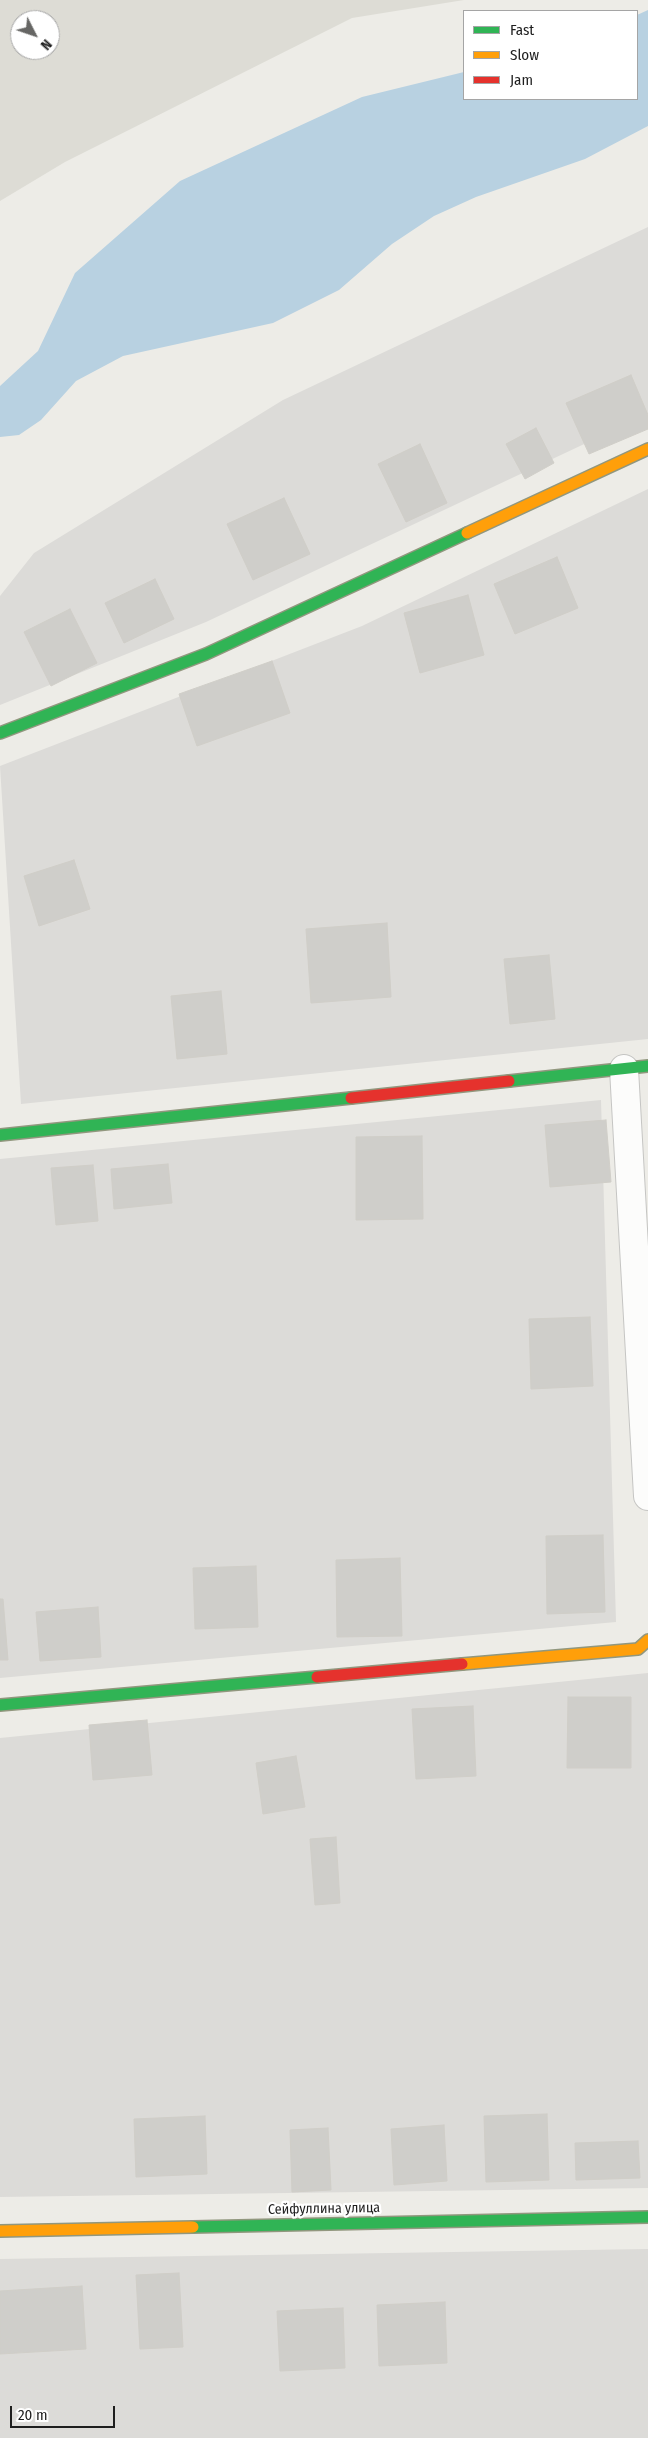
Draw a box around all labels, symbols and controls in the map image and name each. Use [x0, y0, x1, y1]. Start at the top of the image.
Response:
north arrow [10, 10, 60, 60]
legend [463, 10, 638, 100]
text: Fast [510, 21, 534, 39]
text: N [37, 36, 55, 53]
text: Slow [510, 46, 539, 64]
text: Jam [510, 71, 533, 89]
street label: Сейфуллина улица [268, 2200, 380, 2218]
scale bar [12, 2396, 118, 2428]
text: 20 m [18, 2406, 48, 2424]

